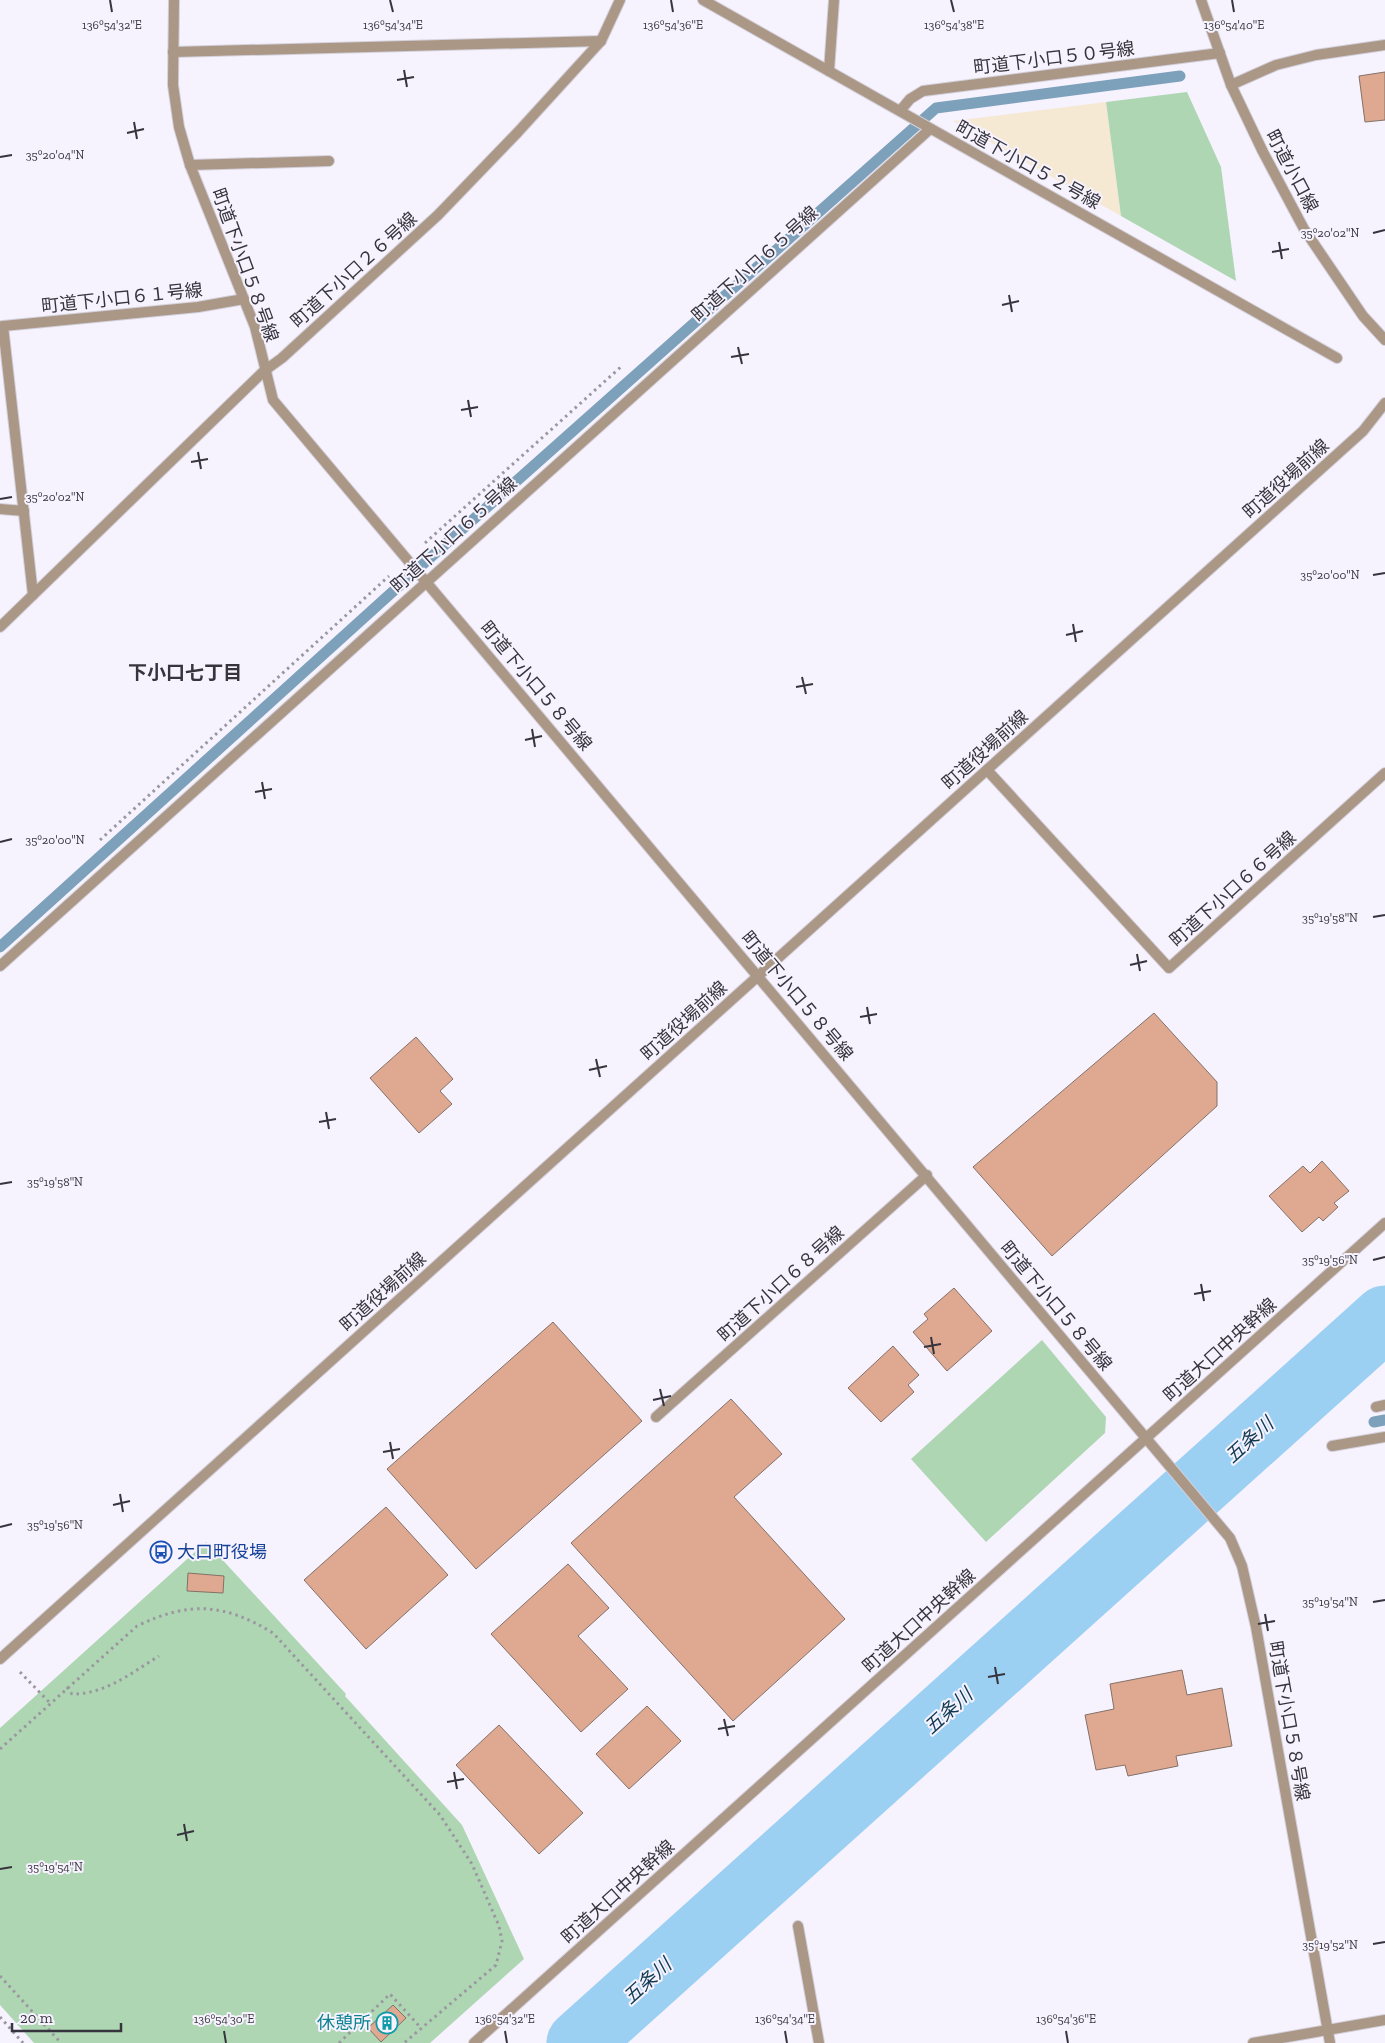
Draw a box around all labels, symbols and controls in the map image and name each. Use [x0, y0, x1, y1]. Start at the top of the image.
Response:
text: 136°54'32"E [82, 18, 142, 32]
text: 136°54'34"E [363, 18, 423, 32]
text: 136°54'36"E [643, 18, 703, 32]
text: 136°54'38"E [924, 18, 984, 32]
text: 136°54'40"E [1204, 18, 1264, 32]
street label: 町道下小口５０号線 [972, 37, 1136, 79]
street label: 町道下小口５２号線 [952, 116, 1104, 214]
street label: 町道小口線 [1261, 126, 1323, 216]
text: 35°20'04"N [26, 148, 84, 162]
street label: 町道下小口５８号線 [207, 185, 283, 345]
street label: 町道下小口６５号線 [687, 202, 823, 326]
street label: 町道下小口２６号線 [286, 208, 422, 332]
text: 35°20'02"N [1301, 226, 1359, 240]
street label: 町道下小口６１号線 [40, 279, 204, 317]
street label: 町道役場前線 [1239, 435, 1333, 523]
street label: 町道下小口６５号線 [386, 473, 522, 597]
text: 35°20'02"N [26, 490, 84, 504]
text: 35°20'00"N [1300, 568, 1360, 582]
street label: 町道下小口５８号線 [476, 617, 596, 755]
district label: 下小口七丁目 [128, 661, 242, 684]
street label: 町道役場前線 [938, 706, 1032, 794]
street label: 町道下小口６６号線 [1165, 827, 1301, 951]
text: 35°20'00"N [25, 833, 85, 847]
text: 35°19'58"N [1302, 911, 1358, 925]
street label: 町道下小口５８号線 [737, 927, 857, 1065]
street label: 町道役場前線 [637, 977, 731, 1065]
text: 35°19'58"N [27, 1175, 83, 1189]
street label: 町道下小口６８号線 [713, 1222, 849, 1346]
street label: 町道下小口５８号線 [996, 1237, 1116, 1375]
street label: 町道役場前線 [336, 1248, 430, 1336]
text: 35°19'56"N [1302, 1253, 1358, 1267]
street label: 町道大口中央幹線 [1159, 1294, 1281, 1406]
water label: 五条川 [1220, 1411, 1279, 1468]
text: 35°19'56"N [27, 1518, 83, 1532]
bus stop icon: 大口町役場 [149, 1540, 173, 1564]
place label: 大口町役場 [177, 1541, 267, 1563]
street label: 町道大口中央幹線 [858, 1565, 980, 1677]
text: 35°19'54"N [1302, 1595, 1358, 1609]
street label: 町道下小口５８号線 [1264, 1639, 1314, 1803]
water label: 五条川 [919, 1682, 978, 1739]
street label: 町道大口中央幹線 [557, 1836, 679, 1948]
text: 35°19'54"N [27, 1860, 83, 1874]
text: 35°19'52"N [1302, 1938, 1358, 1952]
water label: 五条川 [618, 1952, 677, 2009]
scale bar [12, 2000, 121, 2032]
text: 20 m [20, 2009, 53, 2027]
building icon: 休憩所 [375, 2011, 399, 2035]
text: 136°54'30"E [194, 2012, 254, 2026]
place label: 休憩所 [317, 2012, 371, 2034]
text: 136°54'32"E [475, 2012, 535, 2026]
text: 136°54'34"E [755, 2012, 815, 2026]
text: 136°54'36"E [1036, 2012, 1096, 2026]

